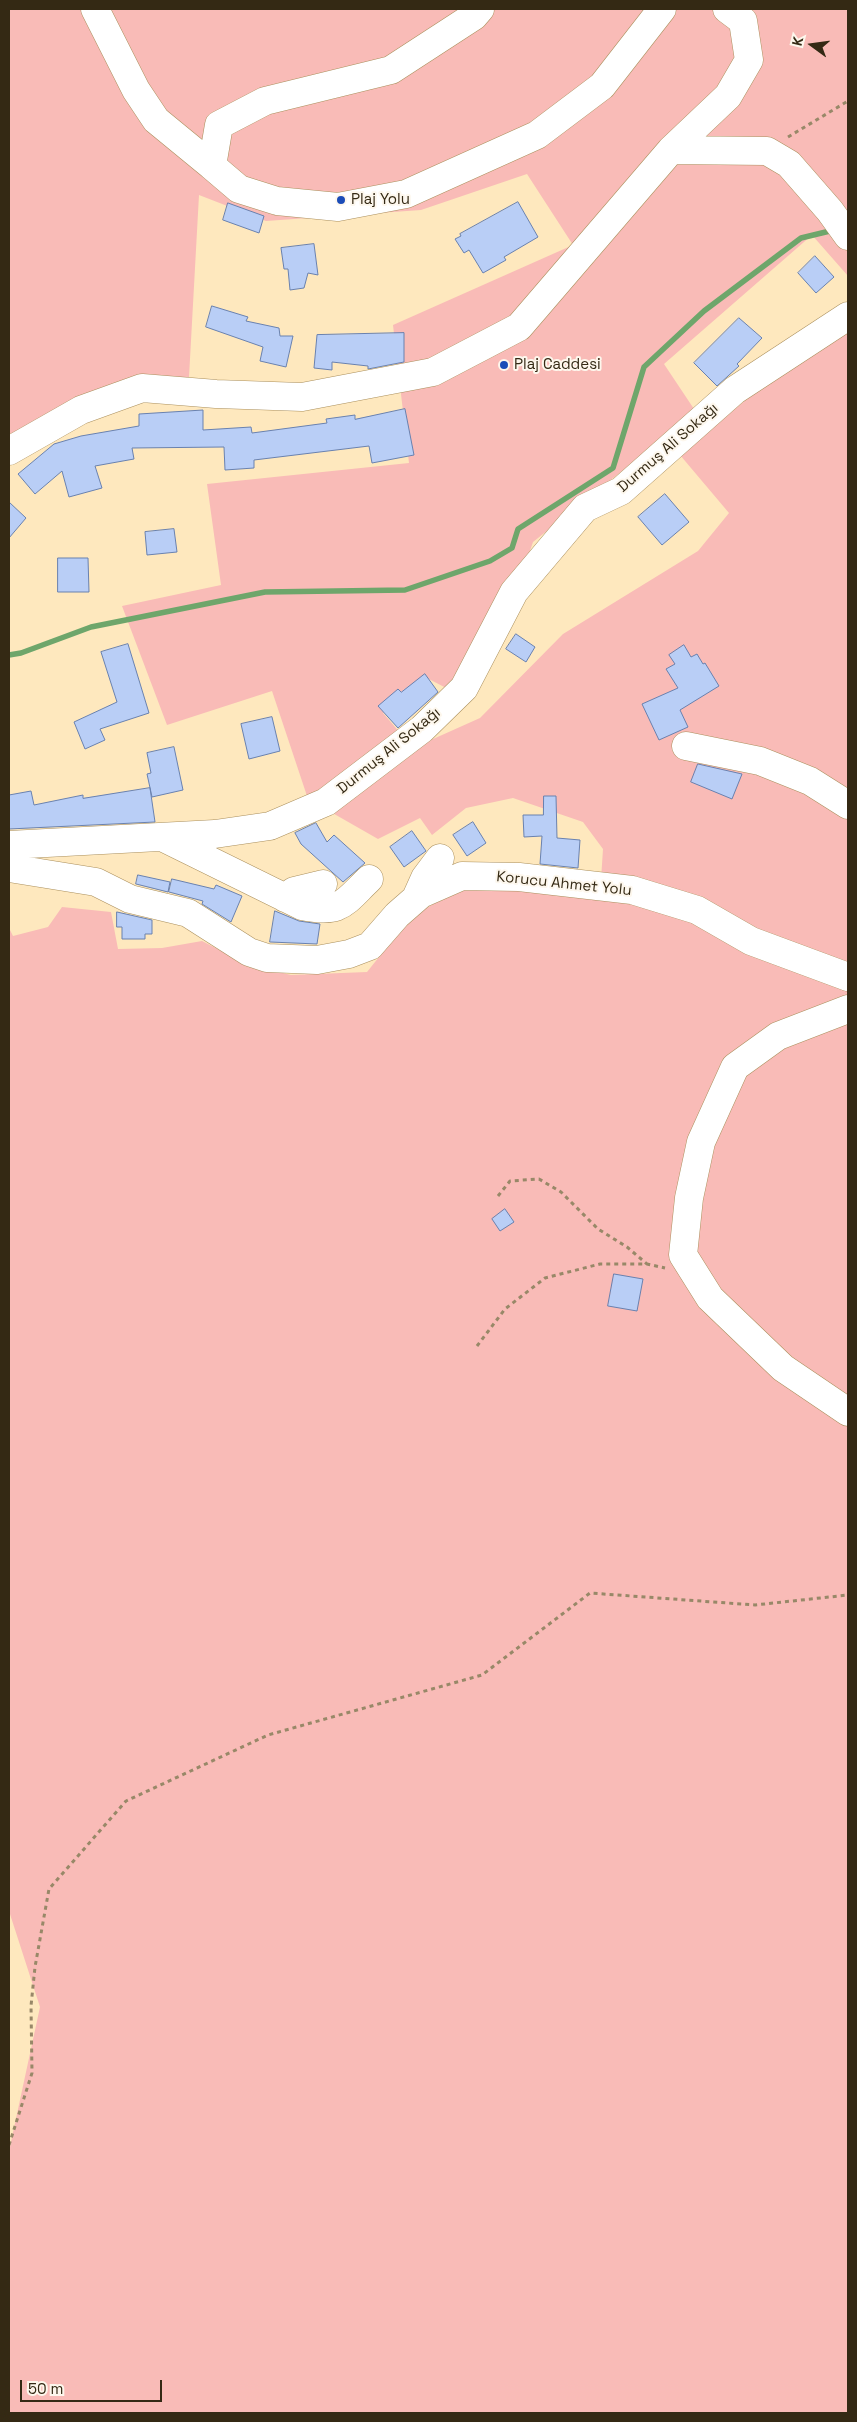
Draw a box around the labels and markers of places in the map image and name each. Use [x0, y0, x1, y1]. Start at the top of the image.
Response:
place label: Plaj Yolu [351, 191, 410, 209]
marker: Plaj Yolu [335, 194, 347, 206]
place label: Plaj Caddesi [514, 356, 601, 374]
marker: Plaj Caddesi [498, 359, 510, 371]

